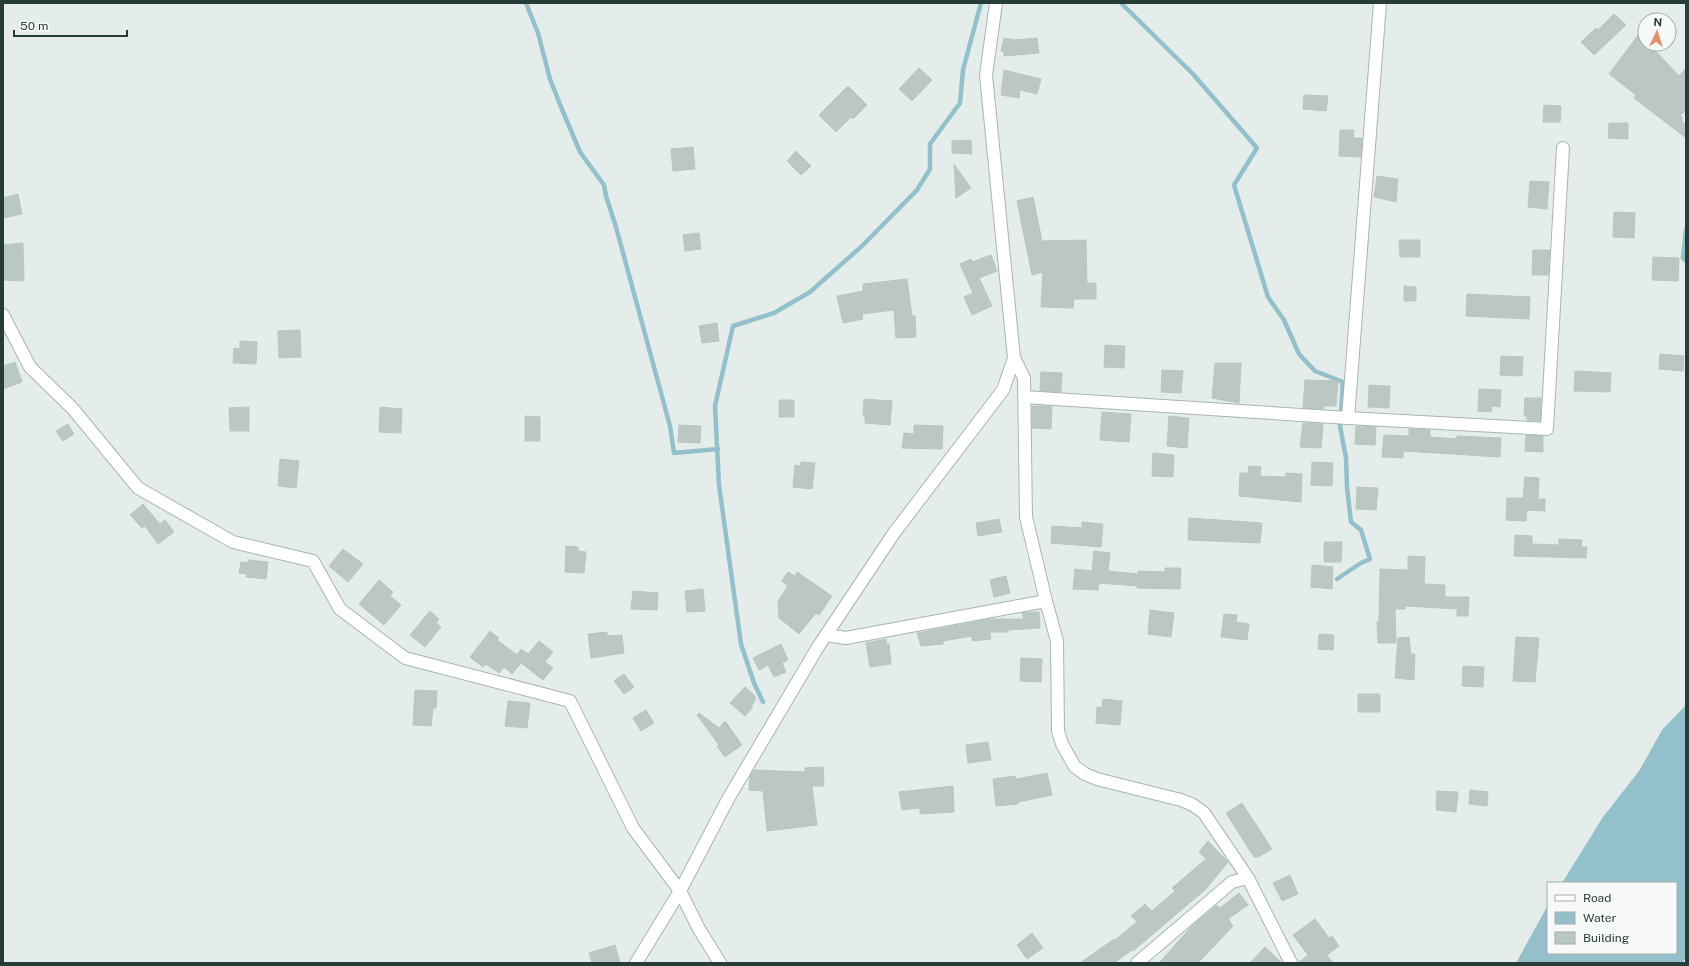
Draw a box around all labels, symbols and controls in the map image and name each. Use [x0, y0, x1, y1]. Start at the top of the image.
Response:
scale bar [14, 12, 127, 38]
north arrow [1637, 12, 1677, 52]
text: N [1653, 16, 1662, 28]
text: 50 m [20, 19, 48, 33]
legend [1547, 882, 1677, 954]
text: Road [1583, 891, 1611, 905]
text: Water [1583, 911, 1617, 925]
text: Building [1583, 931, 1629, 945]

